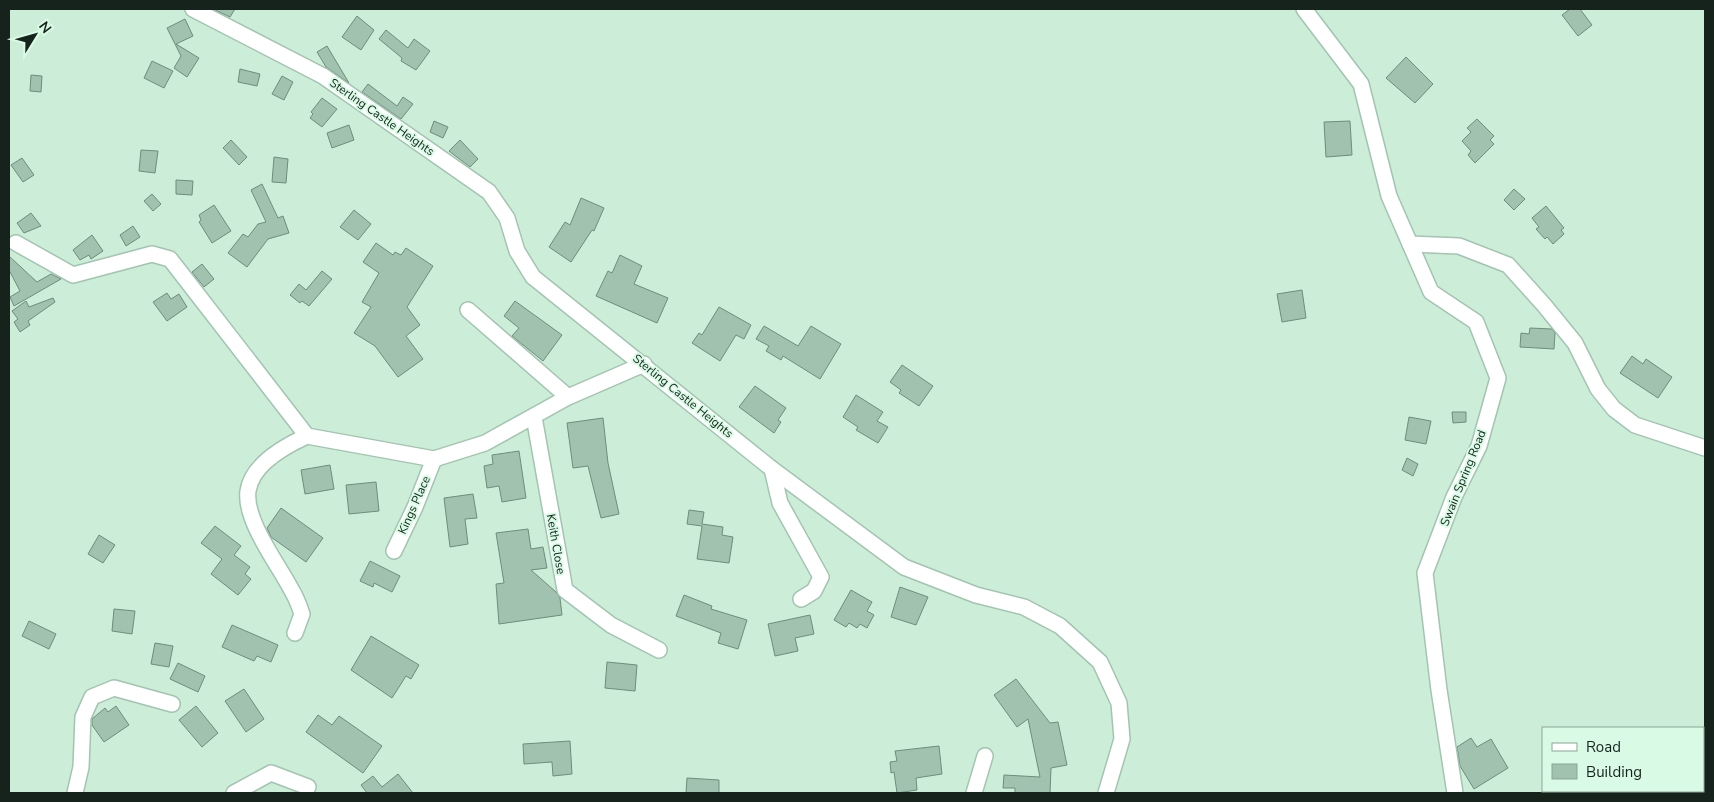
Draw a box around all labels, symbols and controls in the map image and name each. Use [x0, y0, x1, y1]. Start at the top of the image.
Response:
north arrow [10, 10, 60, 60]
text: N [34, 18, 56, 37]
street label: Sterling Castle Heights [326, 75, 438, 159]
street label: Sterling Castle Heights [630, 351, 737, 442]
street label: Swain Spring Road [1436, 427, 1490, 529]
street label: Kings Place [394, 473, 434, 537]
street label: Keith Close [543, 513, 569, 575]
legend [1542, 727, 1704, 792]
text: Road [1586, 737, 1621, 757]
text: Building [1586, 762, 1642, 782]

